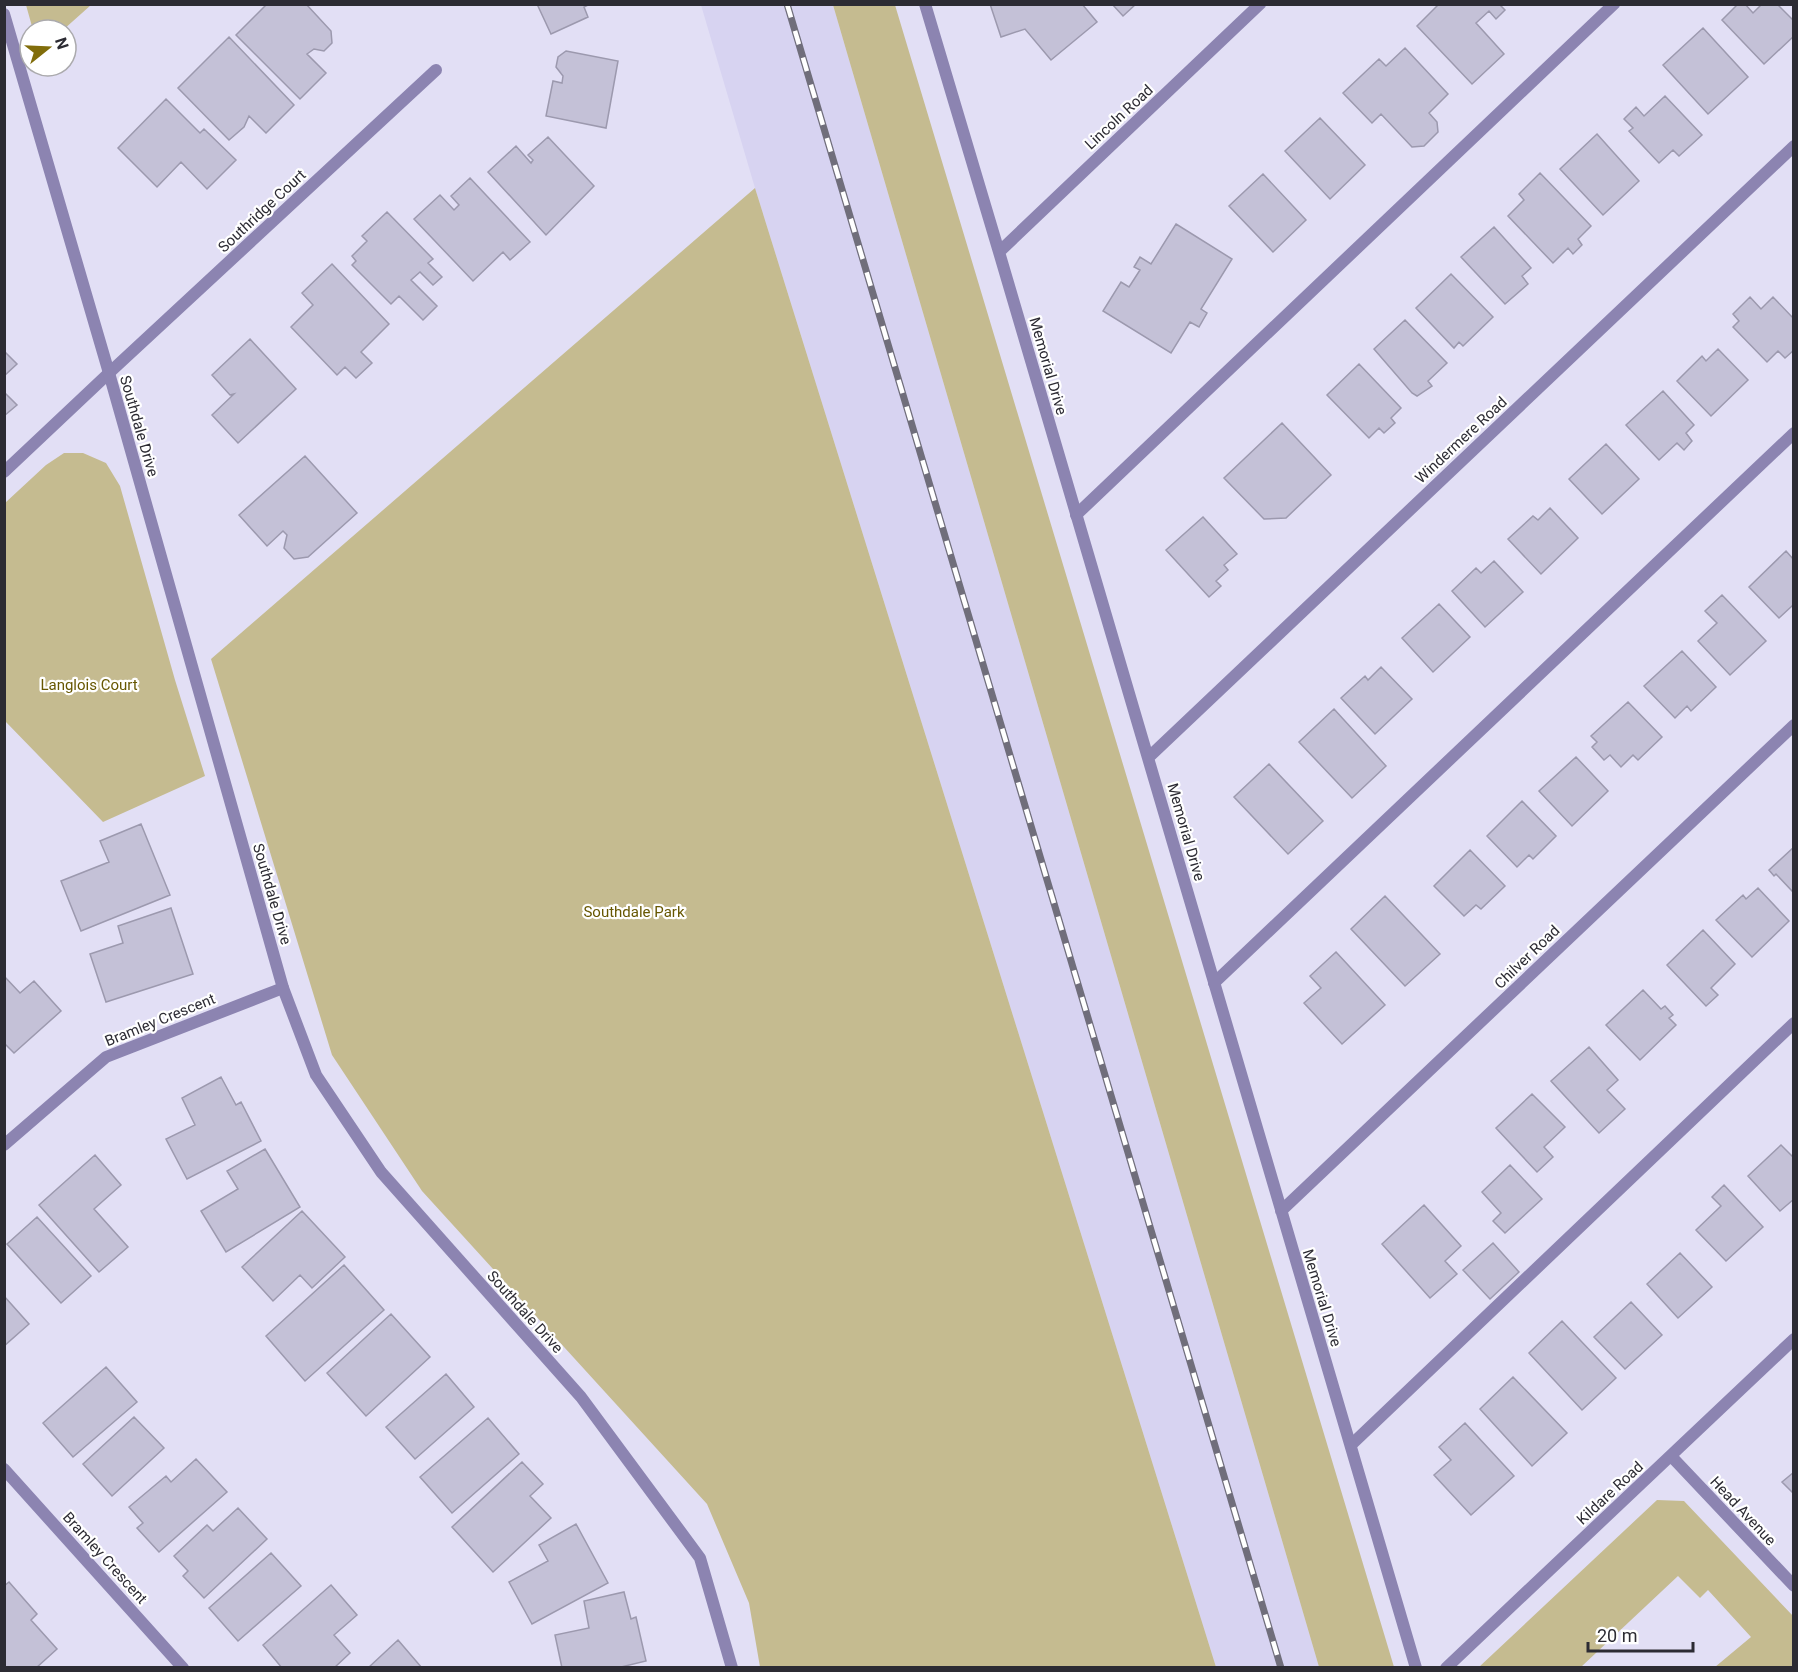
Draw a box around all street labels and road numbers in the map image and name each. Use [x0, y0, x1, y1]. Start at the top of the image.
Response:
street label: Lincoln Road [1081, 81, 1157, 153]
street label: Southridge Court [214, 166, 310, 256]
street label: Memorial Drive [1025, 315, 1071, 417]
street label: Southdale Drive [116, 373, 162, 479]
street label: Windermere Road [1411, 393, 1511, 487]
street label: Memorial Drive [1163, 781, 1209, 883]
street label: Southdale Drive [249, 841, 295, 947]
street label: Chilver Road [1491, 921, 1563, 993]
street label: Bramley Crescent [102, 990, 218, 1050]
street label: Memorial Drive [1299, 1247, 1345, 1349]
street label: Southdale Drive [483, 1267, 567, 1357]
street label: Kildare Road [1573, 1458, 1647, 1528]
street label: Head Avenue [1706, 1473, 1780, 1549]
street label: Bramley Crescent [59, 1508, 151, 1608]

